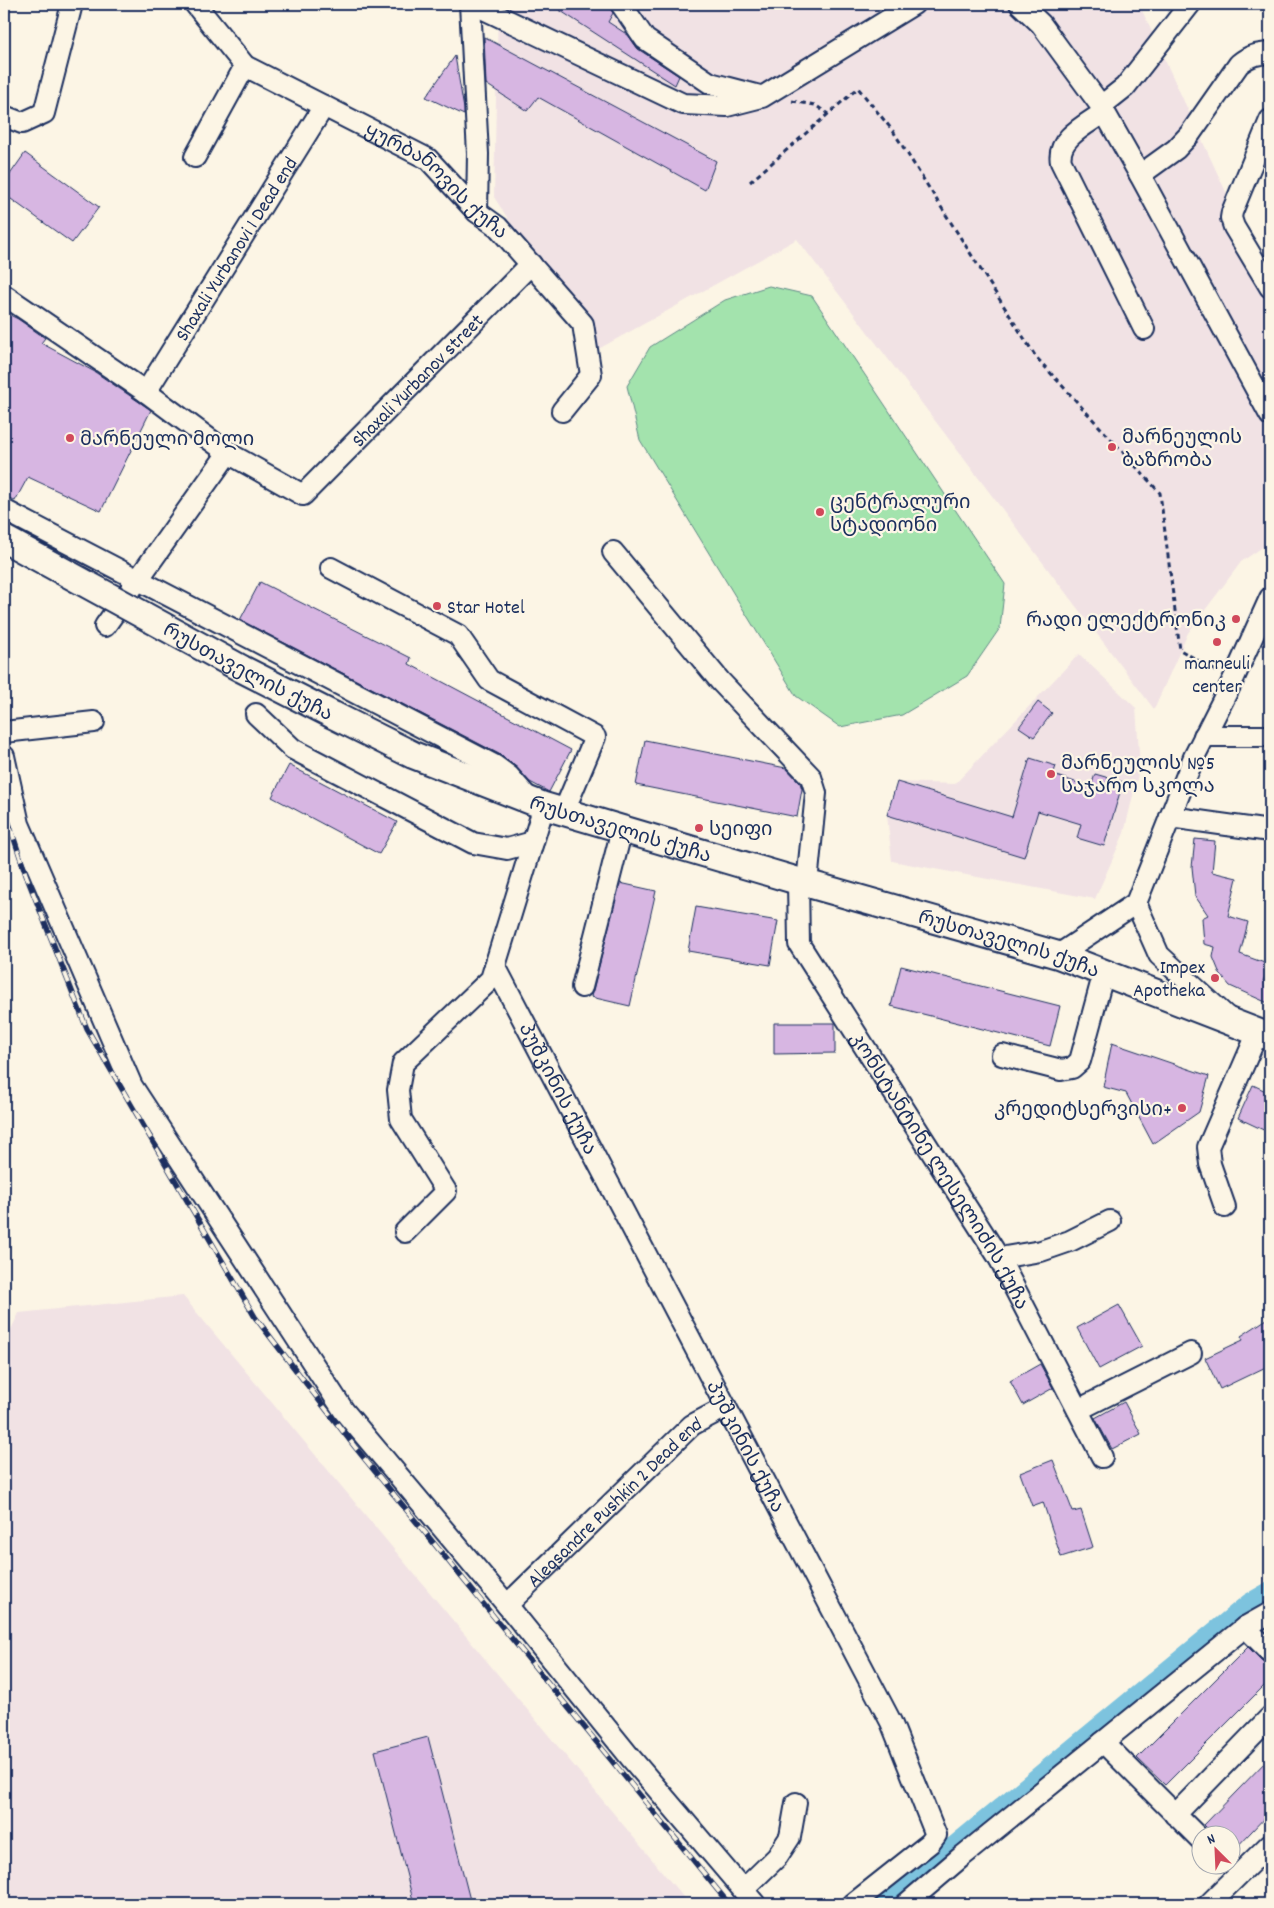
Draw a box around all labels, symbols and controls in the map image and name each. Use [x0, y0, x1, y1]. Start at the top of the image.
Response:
street label: ყურბანოვის ქუჩა [359, 118, 513, 246]
street label: Shaxali Yurbanovi 1 Dead end [170, 153, 306, 348]
street label: Shaxali Yurbanov street [346, 309, 491, 455]
place label: მარნეულის ბაზრობა [1122, 425, 1242, 476]
place label: მარნეული მოლი [80, 427, 254, 455]
marker: მარნეული მოლი [64, 432, 76, 444]
marker: მარნეულის ბაზრობა [1106, 441, 1118, 453]
place label: ცენტრალური სტადიონი [830, 490, 970, 541]
marker: ცენტრალური სტადიონი [814, 506, 826, 518]
place label: Star Hotel [447, 595, 525, 623]
marker: Star Hotel [431, 600, 443, 612]
place label: რადი ელექტრონიკ [1026, 608, 1226, 636]
marker: რადი ელექტრონიკ [1230, 613, 1242, 625]
street label: რუსთაველის ქუჩა [157, 618, 337, 730]
marker: marneuli center [1211, 636, 1223, 648]
place label: marneuli center [1184, 651, 1250, 702]
place label: მარნეულის №5 საჯარო სკოლა [1061, 751, 1215, 802]
marker: მარნეულის №5 საჯარო სკოლა [1045, 768, 1057, 780]
street label: რუსთაველის ქუჩა [525, 791, 714, 872]
place label: სეიფი [709, 817, 773, 845]
marker: სეიფი [693, 822, 705, 834]
street label: რუსთაველის ქუჩა [915, 905, 1103, 987]
place label: Impex Apotheka [1133, 955, 1206, 1006]
marker: Impex Apotheka [1209, 972, 1221, 984]
street label: პუშკინის ქუჩა [510, 1019, 603, 1161]
street label: კონსტანტინე ლესელიძის ქუჩა [842, 1027, 1034, 1315]
place label: კრედიტსერვისი+ [994, 1097, 1172, 1125]
marker: კრედიტსერვისი+ [1176, 1102, 1188, 1114]
street label: პუშკინის ქუჩა [698, 1377, 790, 1518]
street label: Aleqsandre Pushkin 2 Dead end [522, 1411, 707, 1595]
north arrow [1192, 1826, 1242, 1876]
text: N [1204, 1829, 1219, 1850]

